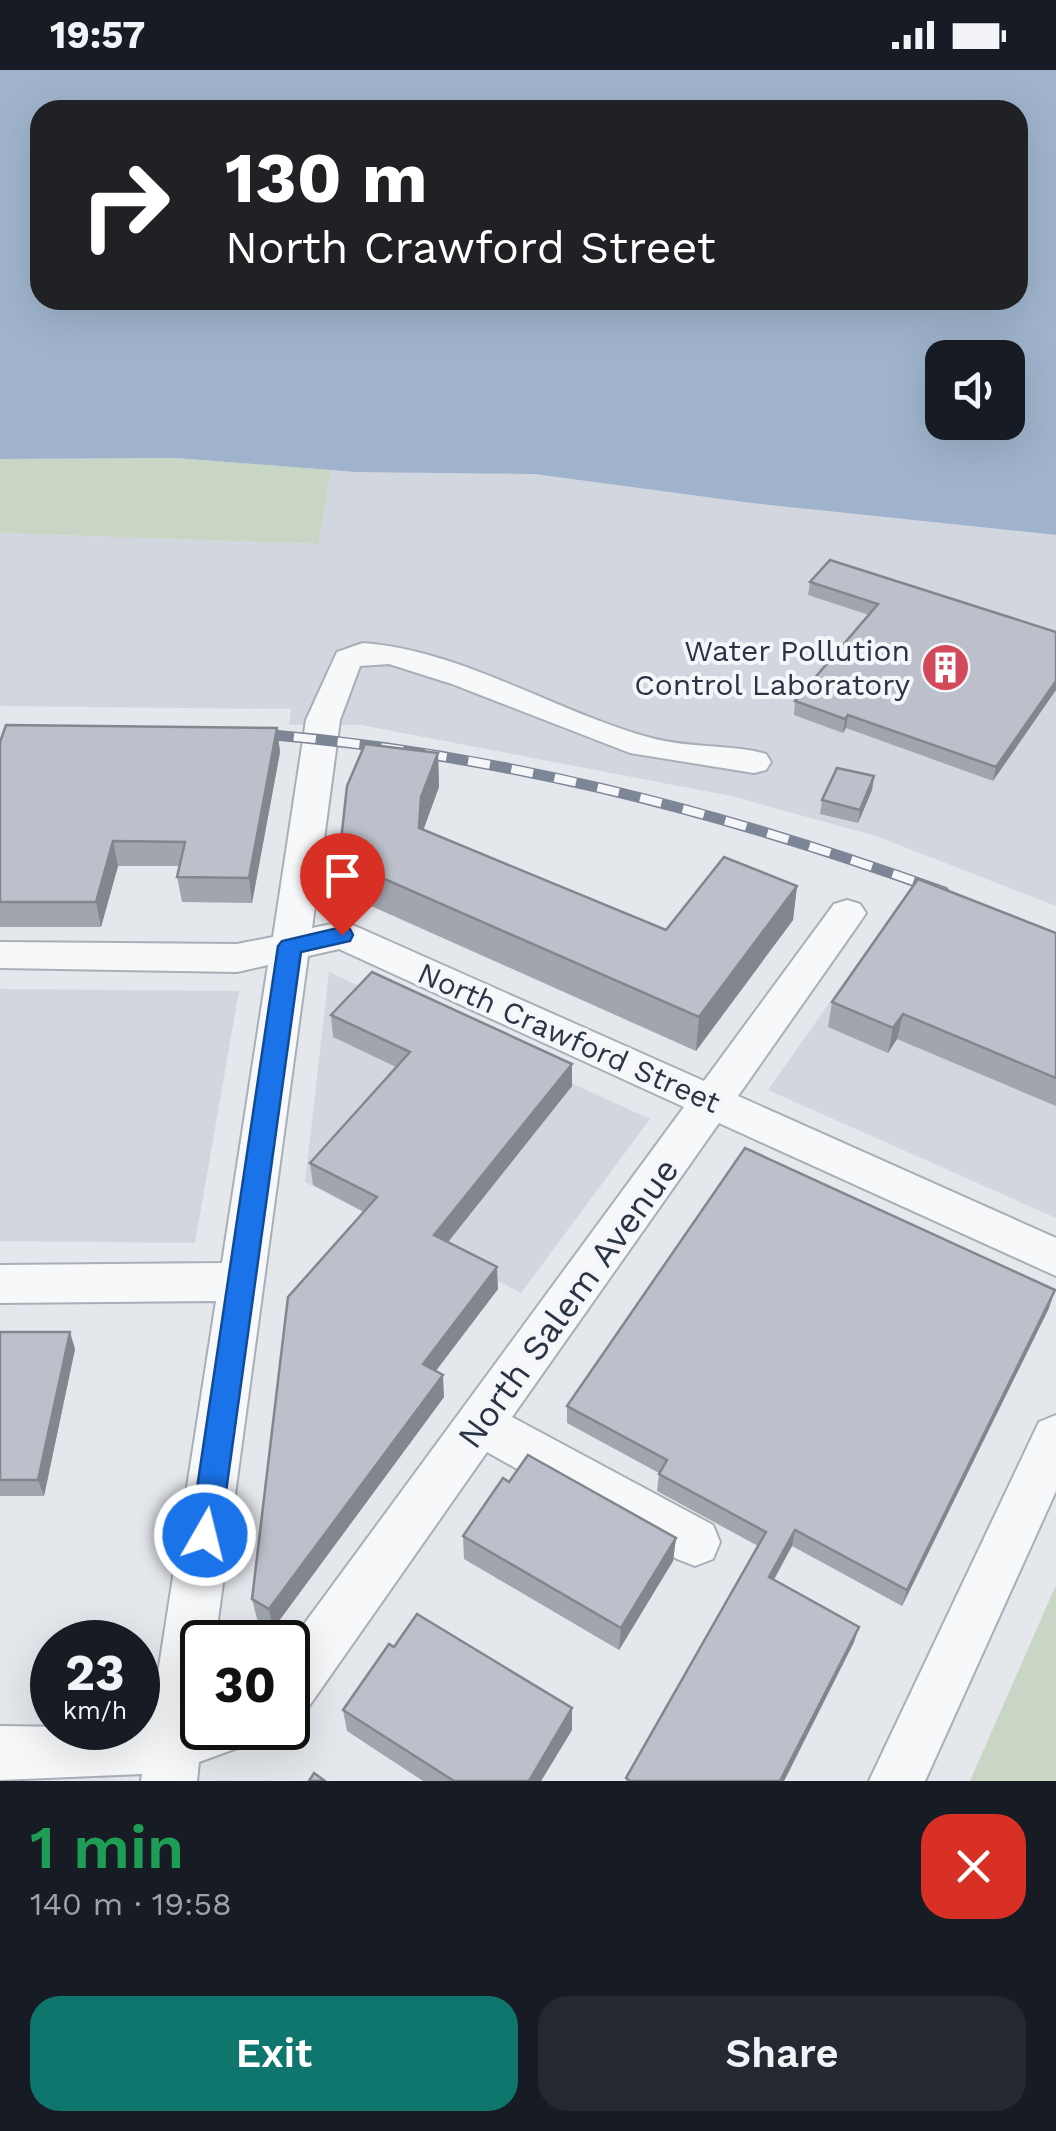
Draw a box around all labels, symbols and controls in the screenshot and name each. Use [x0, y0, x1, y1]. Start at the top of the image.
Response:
text: 19:57 [50, 13, 145, 57]
text: 130 m [225, 137, 428, 219]
icon: right [60, 140, 190, 270]
text: North Crawford Street [225, 221, 716, 274]
map controls [925, 340, 1025, 440]
button: sound [925, 340, 1025, 440]
place label: Water Pollution Control Laboratory [634, 633, 911, 702]
building icon: Water Pollution Control Laboratory [919, 642, 971, 694]
pin [300, 833, 385, 936]
icon: arrive [315, 848, 370, 903]
street label: North Crawford Street [413, 955, 726, 1120]
street label: North Salem Avenue [449, 1150, 687, 1456]
position arrow [153, 1483, 257, 1587]
speed limit sign: 30 [180, 1620, 310, 1750]
text: 23 [65, 1643, 125, 1702]
text: km/h [63, 1696, 127, 1725]
text: 1 min [30, 1812, 184, 1883]
button: close [921, 1814, 1026, 1919]
text: 140 m · 19:58 [30, 1885, 232, 1923]
button: Exit [30, 1996, 518, 2111]
button: Share [538, 1996, 1026, 2111]

